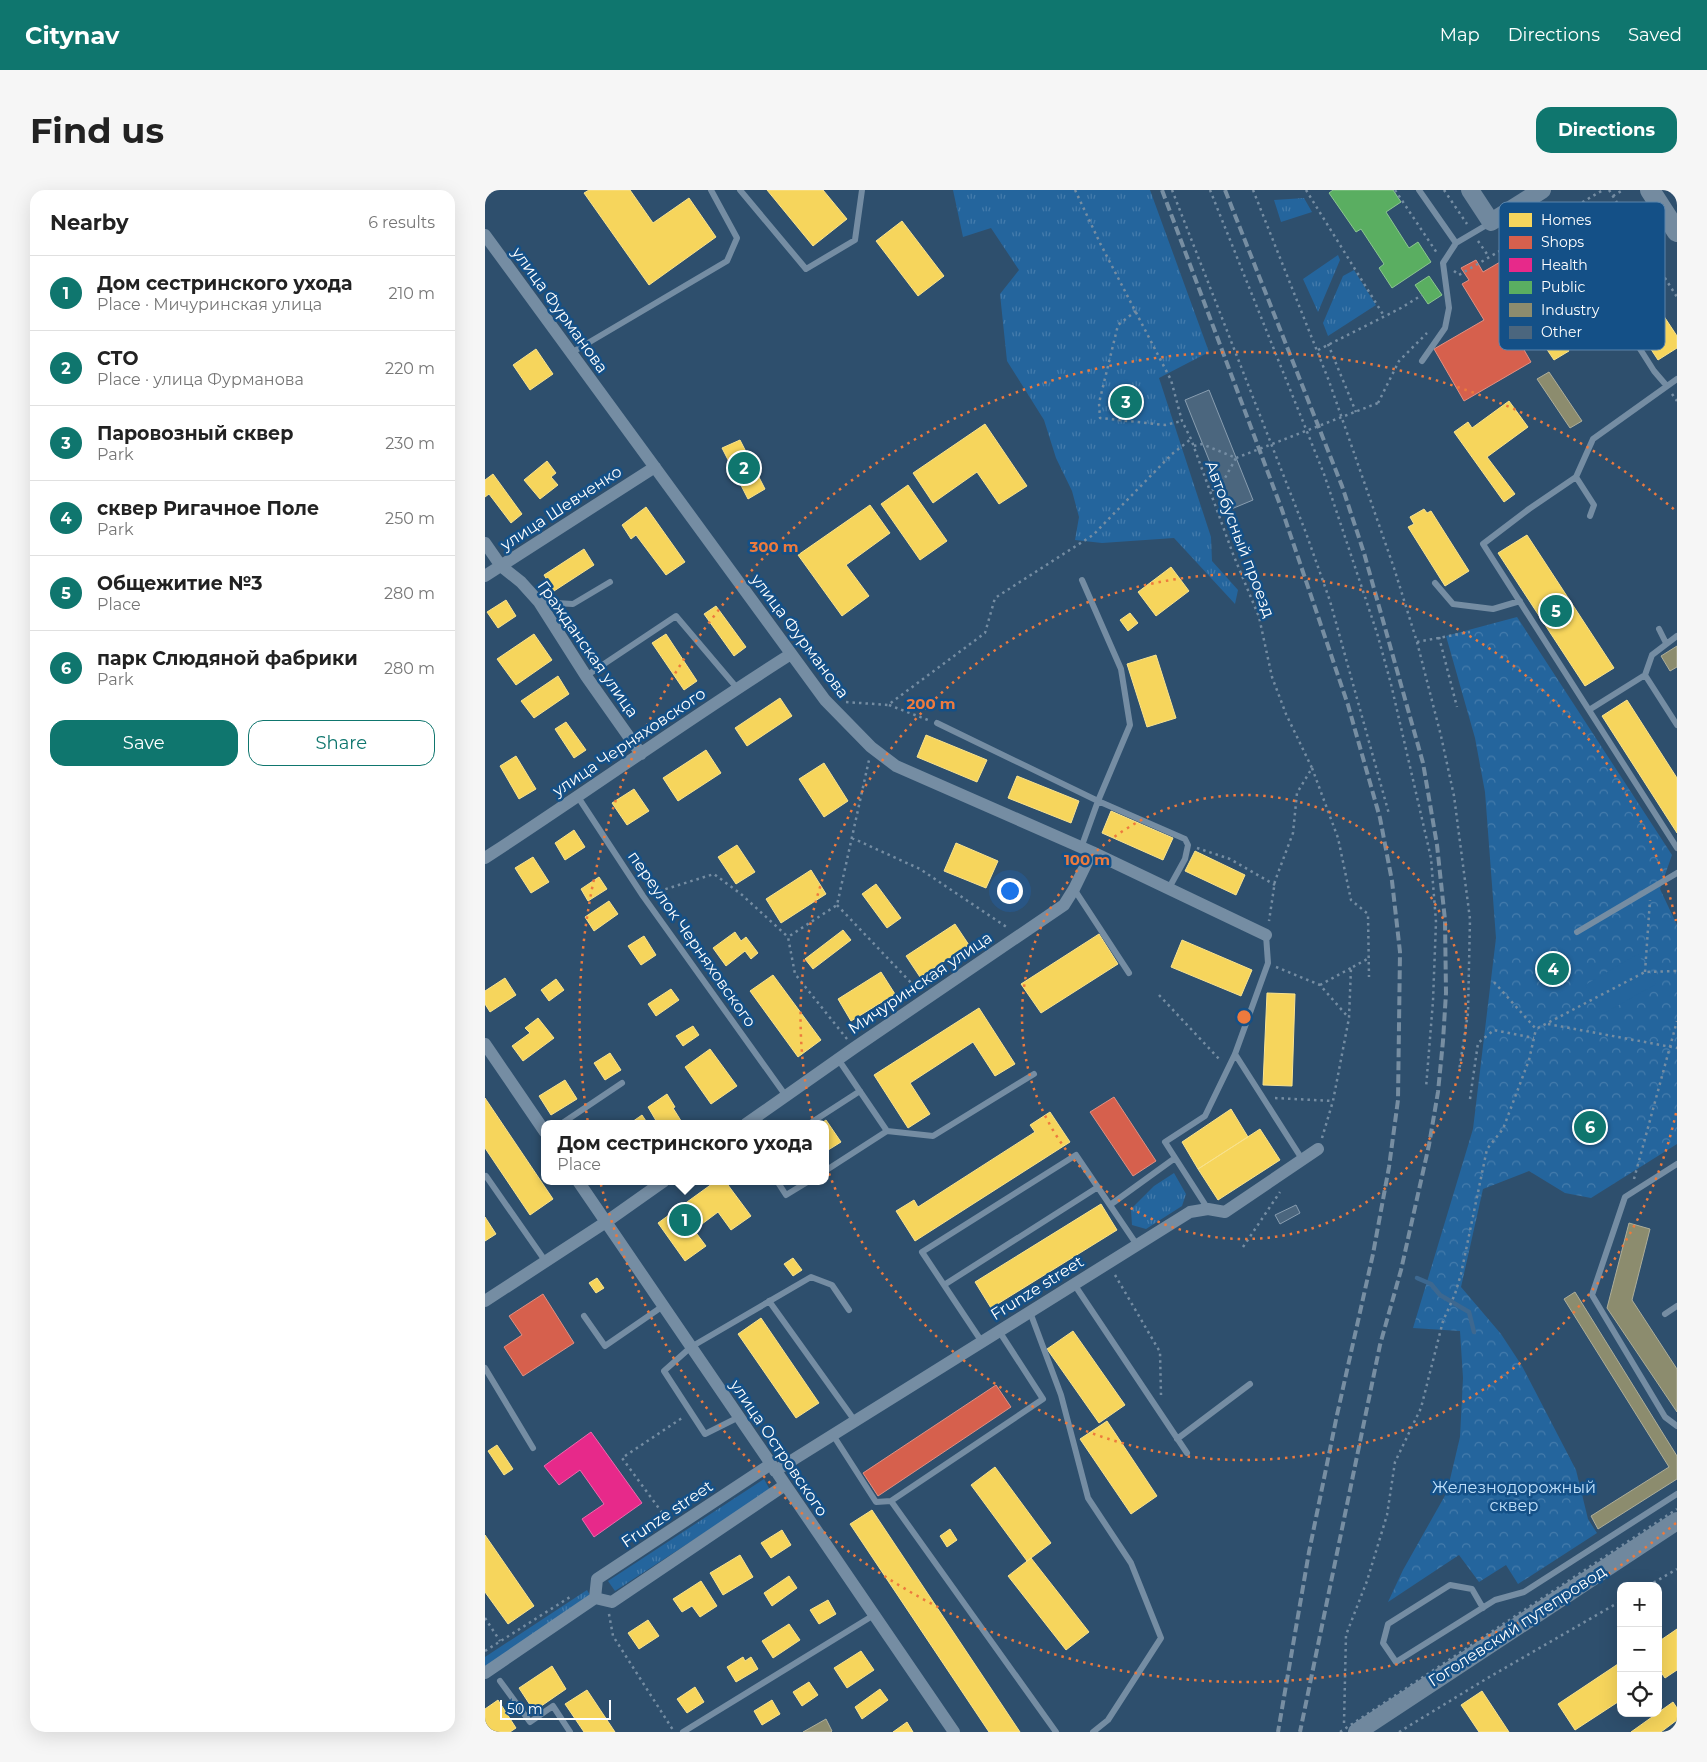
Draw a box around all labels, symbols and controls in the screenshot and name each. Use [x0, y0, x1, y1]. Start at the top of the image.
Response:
text: Citynav [25, 21, 119, 50]
text: Map [1440, 24, 1480, 46]
text: Directions [1508, 24, 1600, 46]
text: Saved [1628, 24, 1682, 46]
button: Directions [1536, 107, 1677, 153]
text: Find us [30, 109, 164, 152]
legend [1499, 202, 1665, 350]
text: Nearby [50, 210, 129, 235]
text: Homes [1541, 211, 1591, 229]
text: 6 results [368, 213, 435, 232]
text: Shops [1541, 233, 1584, 251]
street label: улица Фурманова [507, 243, 612, 377]
text: Health [1541, 256, 1588, 274]
text: Дом сестринского ухода [97, 272, 353, 295]
text: Public [1541, 278, 1585, 296]
text: 1 [63, 284, 69, 303]
text: 210 m [388, 284, 435, 303]
text: Place · Мичуринская улица [97, 295, 322, 314]
text: Industry [1541, 301, 1600, 319]
text: Other [1541, 323, 1582, 341]
text: СТО [97, 347, 138, 370]
text: 2 [61, 359, 71, 378]
text: 220 m [385, 359, 435, 378]
text: Place · улица Фурманова [97, 370, 304, 389]
pin: 3 [1110, 383, 1142, 421]
text: Паровозный сквер [97, 422, 293, 445]
text: 3 [61, 434, 71, 453]
text: 230 m [385, 434, 435, 453]
text: Park [97, 445, 134, 464]
pin: 2 [728, 449, 760, 487]
street label: Автобусный проезд [1201, 458, 1279, 620]
street label: улица Шевченко [496, 462, 625, 555]
text: сквер Ригачное Поле [97, 497, 319, 520]
text: 4 [60, 509, 72, 528]
text: 250 m [385, 509, 435, 528]
text: Park [97, 520, 134, 539]
text: 300 m [748, 537, 799, 556]
street label: улица Фурманова [746, 569, 853, 702]
text: Общежитие №3 [97, 572, 263, 595]
street label: Гражданская улица [534, 577, 642, 721]
text: 5 [61, 584, 71, 603]
text: 280 m [384, 584, 435, 603]
pin: 5 [1540, 592, 1572, 630]
text: Place [97, 595, 141, 614]
text: парк Слюдяной фабрики [97, 647, 358, 670]
text: 6 [61, 659, 71, 678]
text: 280 m [384, 659, 435, 678]
text: Park [97, 670, 134, 689]
street label: улица Черняховского [548, 684, 709, 801]
text: 200 m [906, 694, 956, 713]
button: Save [50, 720, 238, 766]
button: Share [248, 720, 435, 766]
street label: переулок Черняховского [624, 847, 760, 1031]
text: 100 m [1064, 850, 1110, 869]
your location [997, 878, 1023, 904]
street label: Мичуринская улица [845, 928, 995, 1038]
pin: 4 [1537, 950, 1569, 988]
centre of rings [1235, 1008, 1253, 1026]
pin: 6 [1574, 1108, 1606, 1146]
popup [541, 1120, 829, 1185]
text: Дом сестринского ухода [557, 1132, 813, 1155]
text: Place [557, 1155, 601, 1174]
pin: 1 [669, 1201, 701, 1239]
street label: Frunze street [987, 1252, 1087, 1324]
street label: улица Островского [726, 1375, 832, 1520]
street label: Frunze street [618, 1476, 717, 1552]
park label: Железнодорожный сквер [1432, 1478, 1596, 1515]
street label: Гоголевский путепровод [1425, 1561, 1609, 1691]
map controls [1617, 1582, 1662, 1717]
button: + [1617, 1582, 1662, 1627]
button: − [1617, 1627, 1662, 1672]
button: locate [1617, 1672, 1662, 1717]
scale bar [500, 1697, 611, 1720]
text: 50 m [507, 1700, 543, 1718]

